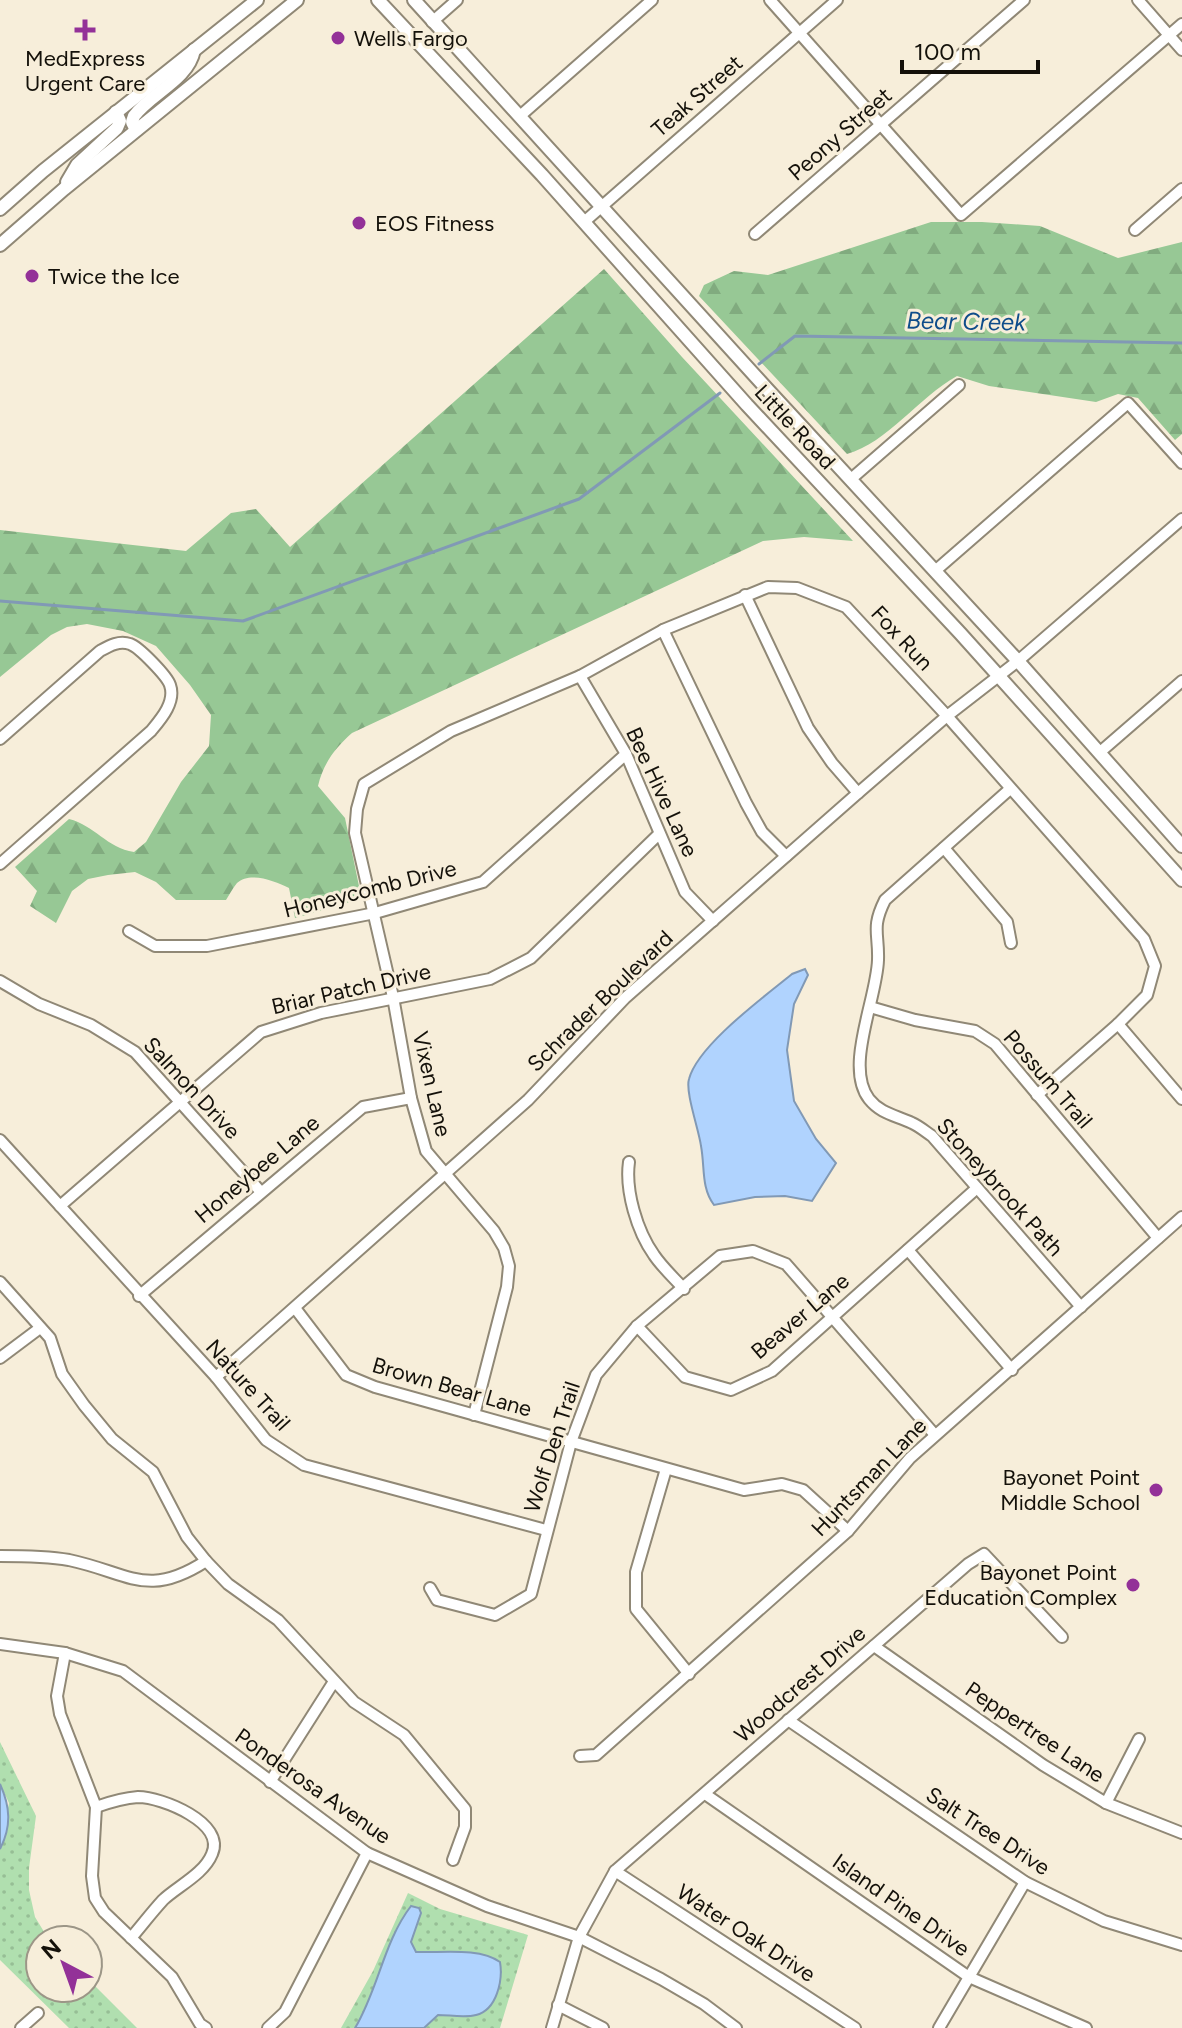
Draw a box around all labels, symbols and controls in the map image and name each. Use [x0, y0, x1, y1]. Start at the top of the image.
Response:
marker: MedExpress Urgent Care [74, 19, 96, 41]
scale bar [902, 24, 1038, 74]
place label: Wells Fargo [354, 25, 468, 52]
marker: Wells Fargo [329, 29, 347, 47]
text: 100 m [914, 37, 981, 66]
place label: MedExpress Urgent Care [25, 45, 145, 97]
street label: Teak Street [646, 49, 748, 143]
street label: Peony Street [783, 82, 897, 186]
place label: EOS Fitness [375, 210, 494, 237]
marker: EOS Fitness [350, 214, 368, 232]
place label: Twice the Ice [48, 263, 180, 290]
marker: Twice the Ice [23, 267, 41, 285]
water label: Bear Creek [906, 305, 1027, 337]
street label: Little Road [749, 379, 841, 475]
street label: Fox Run [865, 600, 939, 676]
street label: Bee Hive Lane [620, 723, 704, 861]
street label: Honeycomb Drive [281, 854, 459, 924]
street label: Schrader Boulevard [522, 925, 678, 1077]
street label: Briar Patch Drive [269, 958, 433, 1020]
street label: Possum Trail [998, 1024, 1098, 1134]
street label: Vixen Lane [407, 1029, 457, 1139]
street label: Salmon Drive [138, 1031, 246, 1145]
street label: Honeybee Lane [189, 1109, 325, 1229]
street label: Stoneybrook Path [931, 1112, 1069, 1262]
street label: Beaver Lane [746, 1267, 854, 1365]
street label: Nature Trail [200, 1334, 296, 1436]
street label: Brown Bear Lane [369, 1351, 535, 1423]
street label: Wolf Den Trail [518, 1378, 586, 1516]
street label: Huntsman Lane [806, 1412, 932, 1542]
place label: Bayonet Point Middle School [1000, 1464, 1140, 1516]
marker: Bayonet Point Middle School [1147, 1481, 1165, 1499]
place label: Bayonet Point Education Complex [924, 1559, 1118, 1611]
marker: Bayonet Point Education Complex [1124, 1576, 1142, 1594]
street label: Woodcrest Drive [729, 1620, 871, 1748]
street label: Peppertree Lane [960, 1675, 1110, 1789]
street label: Ponderosa Avenue [230, 1722, 396, 1850]
street label: Salt Tree Drive [921, 1781, 1055, 1881]
street label: Island Pine Drive [827, 1848, 975, 1962]
street label: Water Oak Drive [672, 1878, 820, 1988]
north arrow [24, 1924, 104, 2004]
text: N [36, 1934, 66, 1965]

